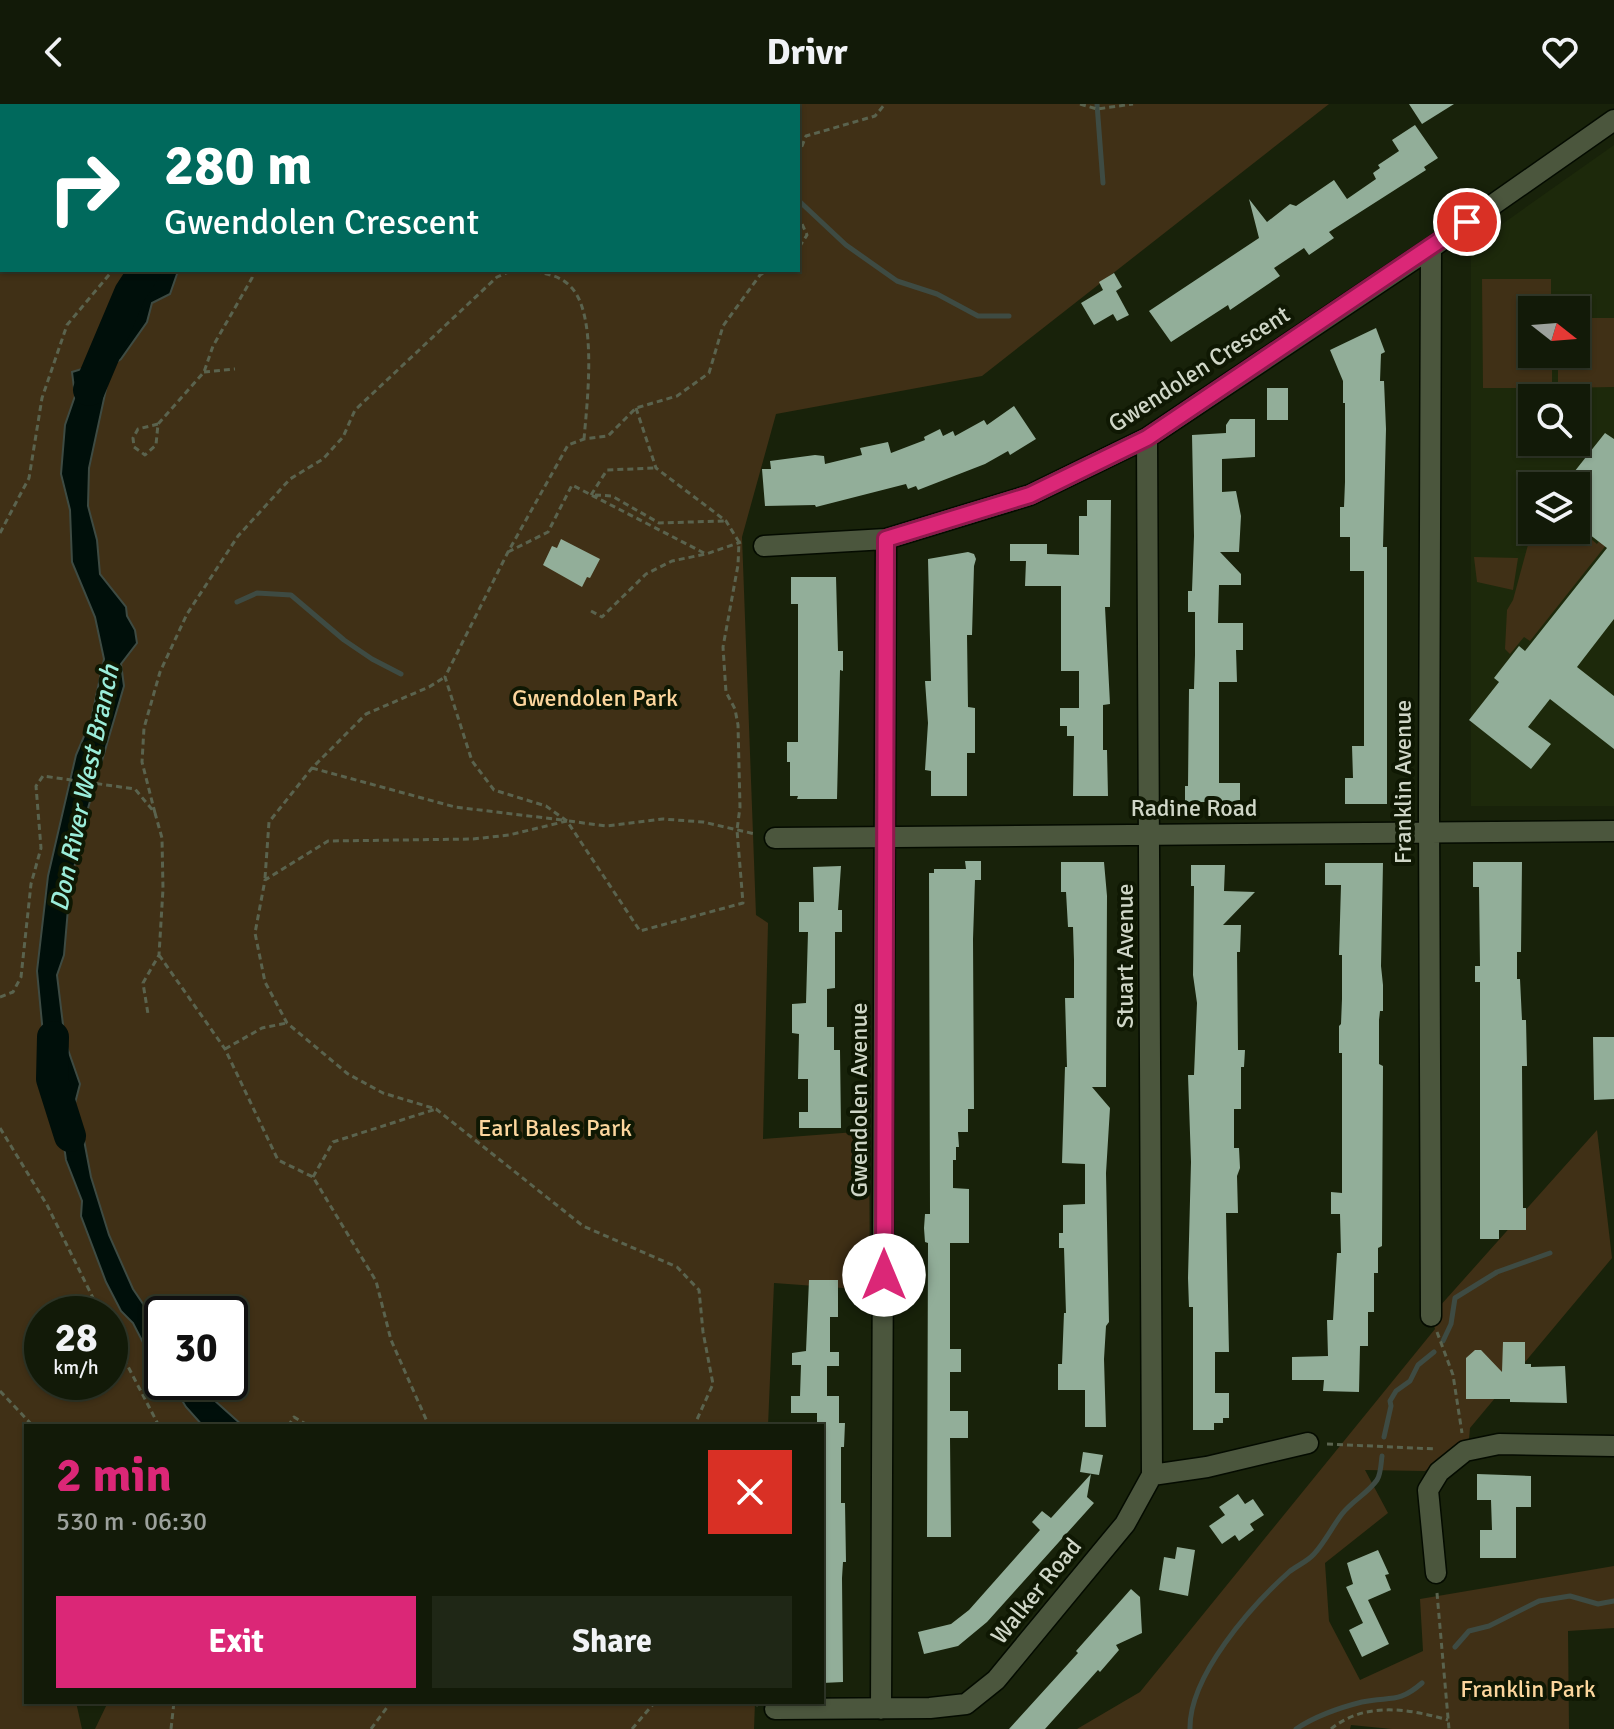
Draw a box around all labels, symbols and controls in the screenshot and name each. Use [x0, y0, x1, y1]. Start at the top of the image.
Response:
icon: back [32, 30, 76, 74]
text: Drivr [766, 30, 848, 75]
icon: heart [1538, 30, 1582, 74]
text: 280 m [164, 131, 312, 200]
icon: right [32, 136, 136, 240]
pin [1433, 188, 1501, 256]
text: Gwendolen Crescent [164, 200, 479, 245]
icon: arrive [1445, 200, 1489, 244]
north arrow [1518, 296, 1590, 368]
map controls [1518, 296, 1590, 544]
street label: Gwendolen Crescent [1103, 299, 1295, 439]
button: search [1518, 384, 1590, 456]
button: layers [1518, 472, 1590, 544]
water label: Don River West Branch [43, 661, 127, 914]
park label: Gwendolen Park [512, 683, 678, 713]
street label: Franklin Avenue [1388, 700, 1418, 864]
street label: Radine Road [1130, 793, 1258, 823]
street label: Stuart Avenue [1110, 883, 1140, 1029]
street label: Gwendolen Avenue [844, 1002, 874, 1198]
park label: Earl Bales Park [478, 1113, 632, 1143]
position arrow [842, 1233, 926, 1317]
speed limit sign: 30 [144, 1296, 248, 1400]
text: 28 [54, 1313, 98, 1363]
text: km/h [53, 1355, 99, 1380]
text: 2 min [56, 1446, 172, 1505]
button: close [708, 1450, 792, 1534]
text: 530 m · 06:30 [56, 1506, 207, 1538]
street label: Walker Road [984, 1532, 1088, 1650]
button: Exit [56, 1596, 416, 1688]
button: Share [432, 1596, 792, 1688]
park label: Franklin Park [1460, 1674, 1596, 1704]

